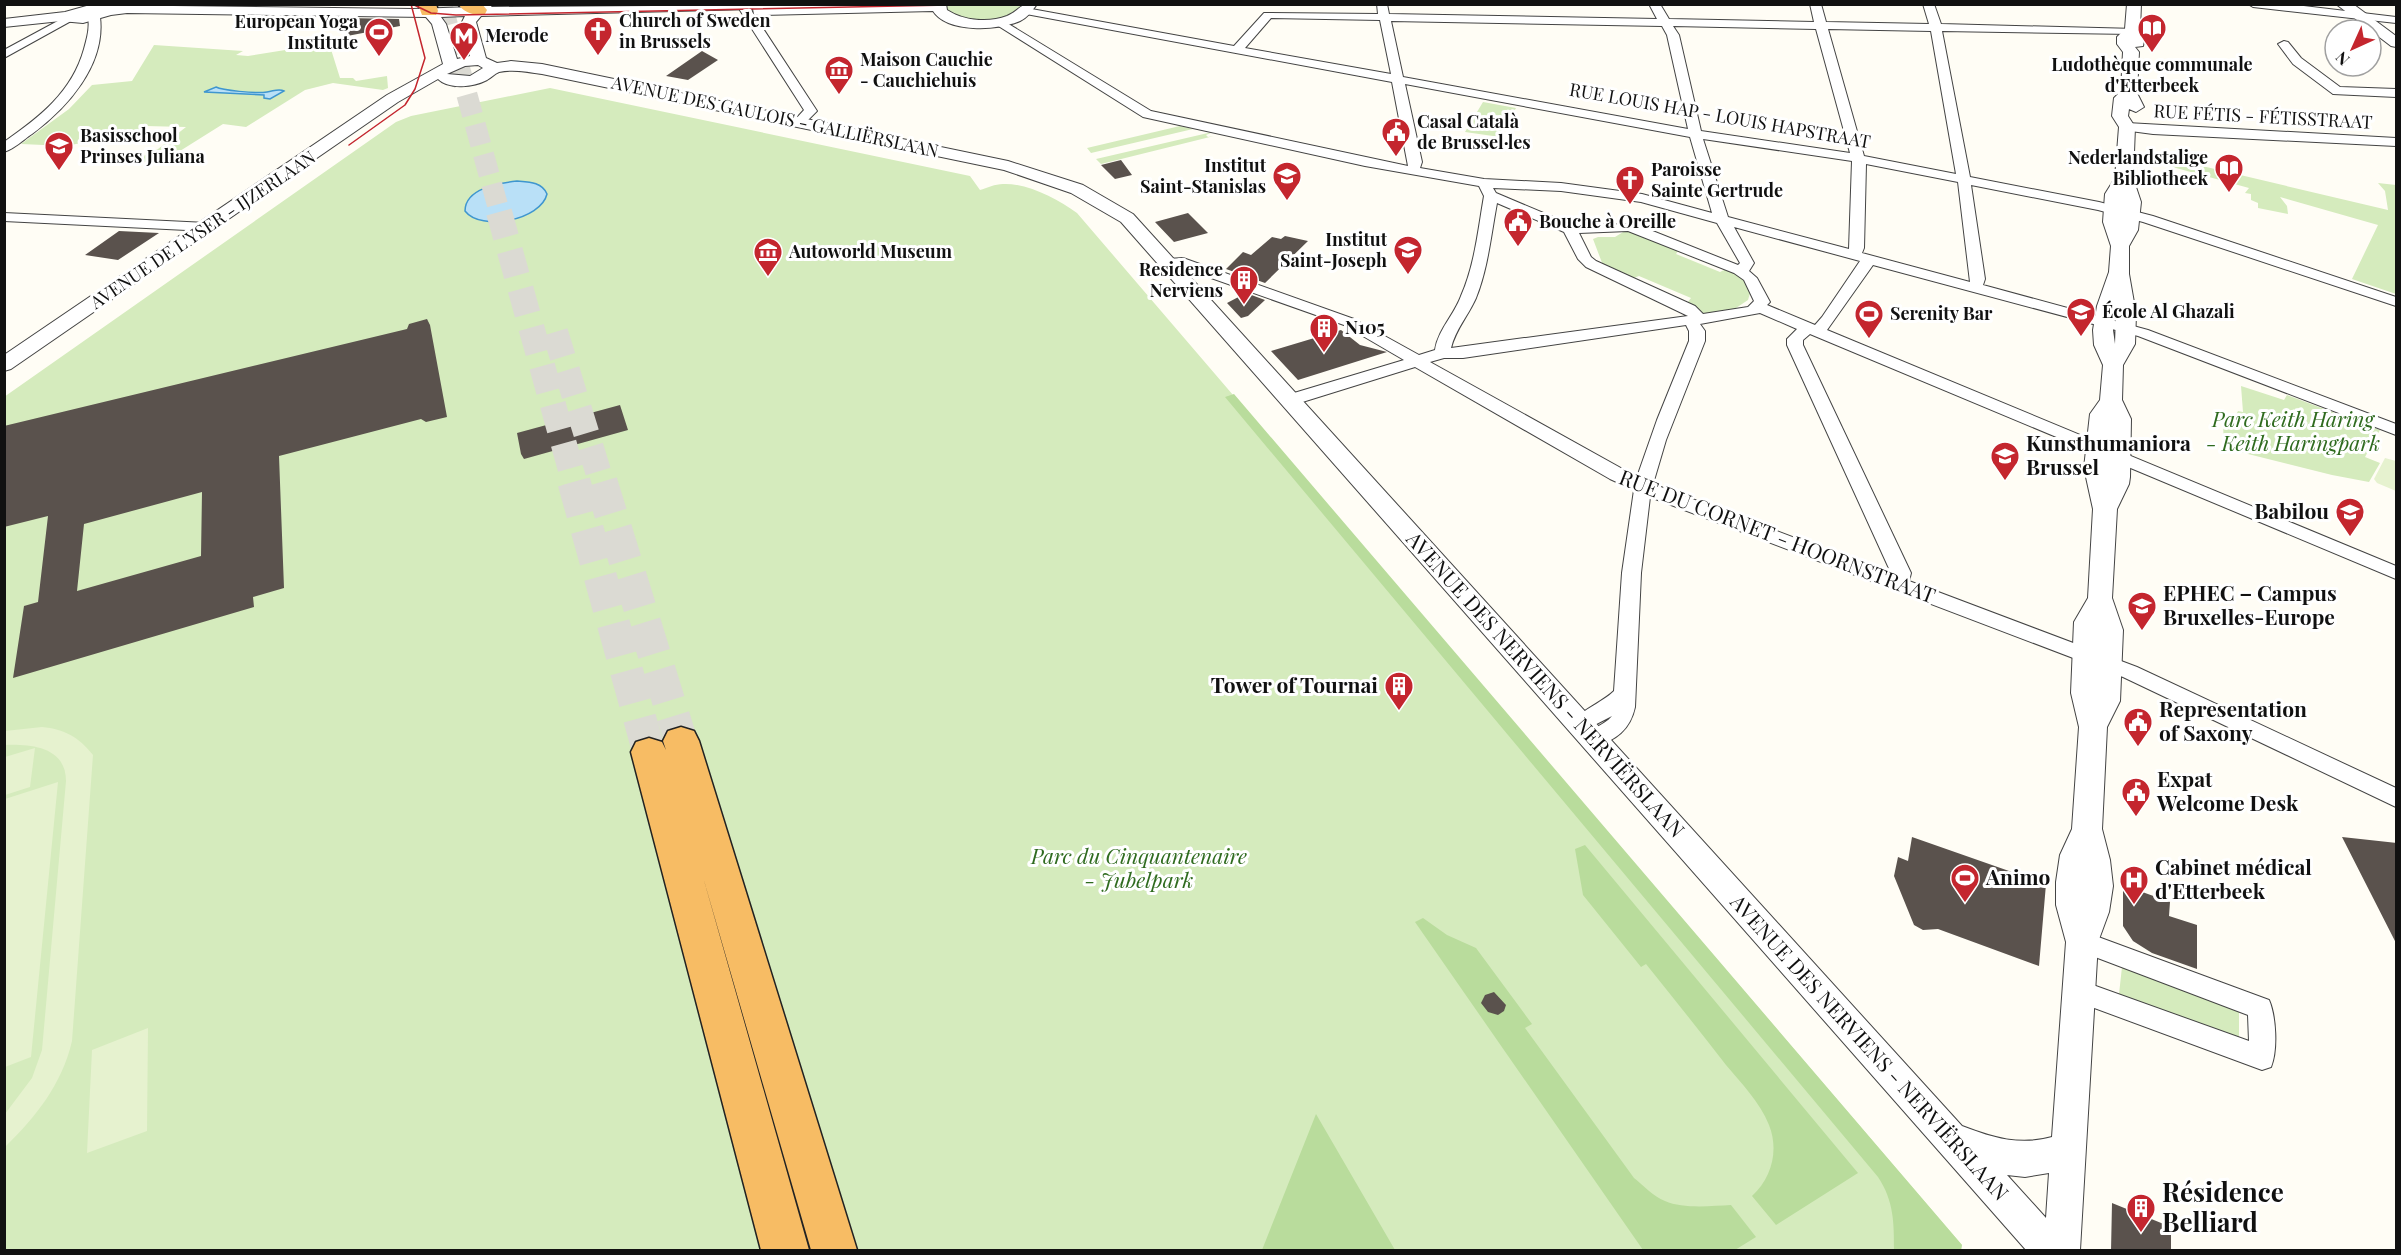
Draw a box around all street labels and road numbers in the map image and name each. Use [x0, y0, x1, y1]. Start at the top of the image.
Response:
street label: AVENUE DES GAULOIS - GALLIËRSLAAN [608, 69, 941, 163]
street label: RUE LOUIS HAP - LOUIS HAPSTRAAT [1568, 77, 1873, 153]
street label: RUE FÉTIS - FÉTISSTRAAT [2153, 98, 2373, 134]
street label: AVENUE DE L'YSER - IJZERLAAN [84, 144, 320, 314]
street label: RUE DU CORNET - HOORNSTRAAT [1616, 462, 1940, 608]
street label: AVENUE DES NERVIENS - NERVIËRSLAAN [1401, 524, 1692, 843]
street label: AVENUE DES NERVIENS - NERVIËRSLAAN [1725, 887, 2016, 1206]

